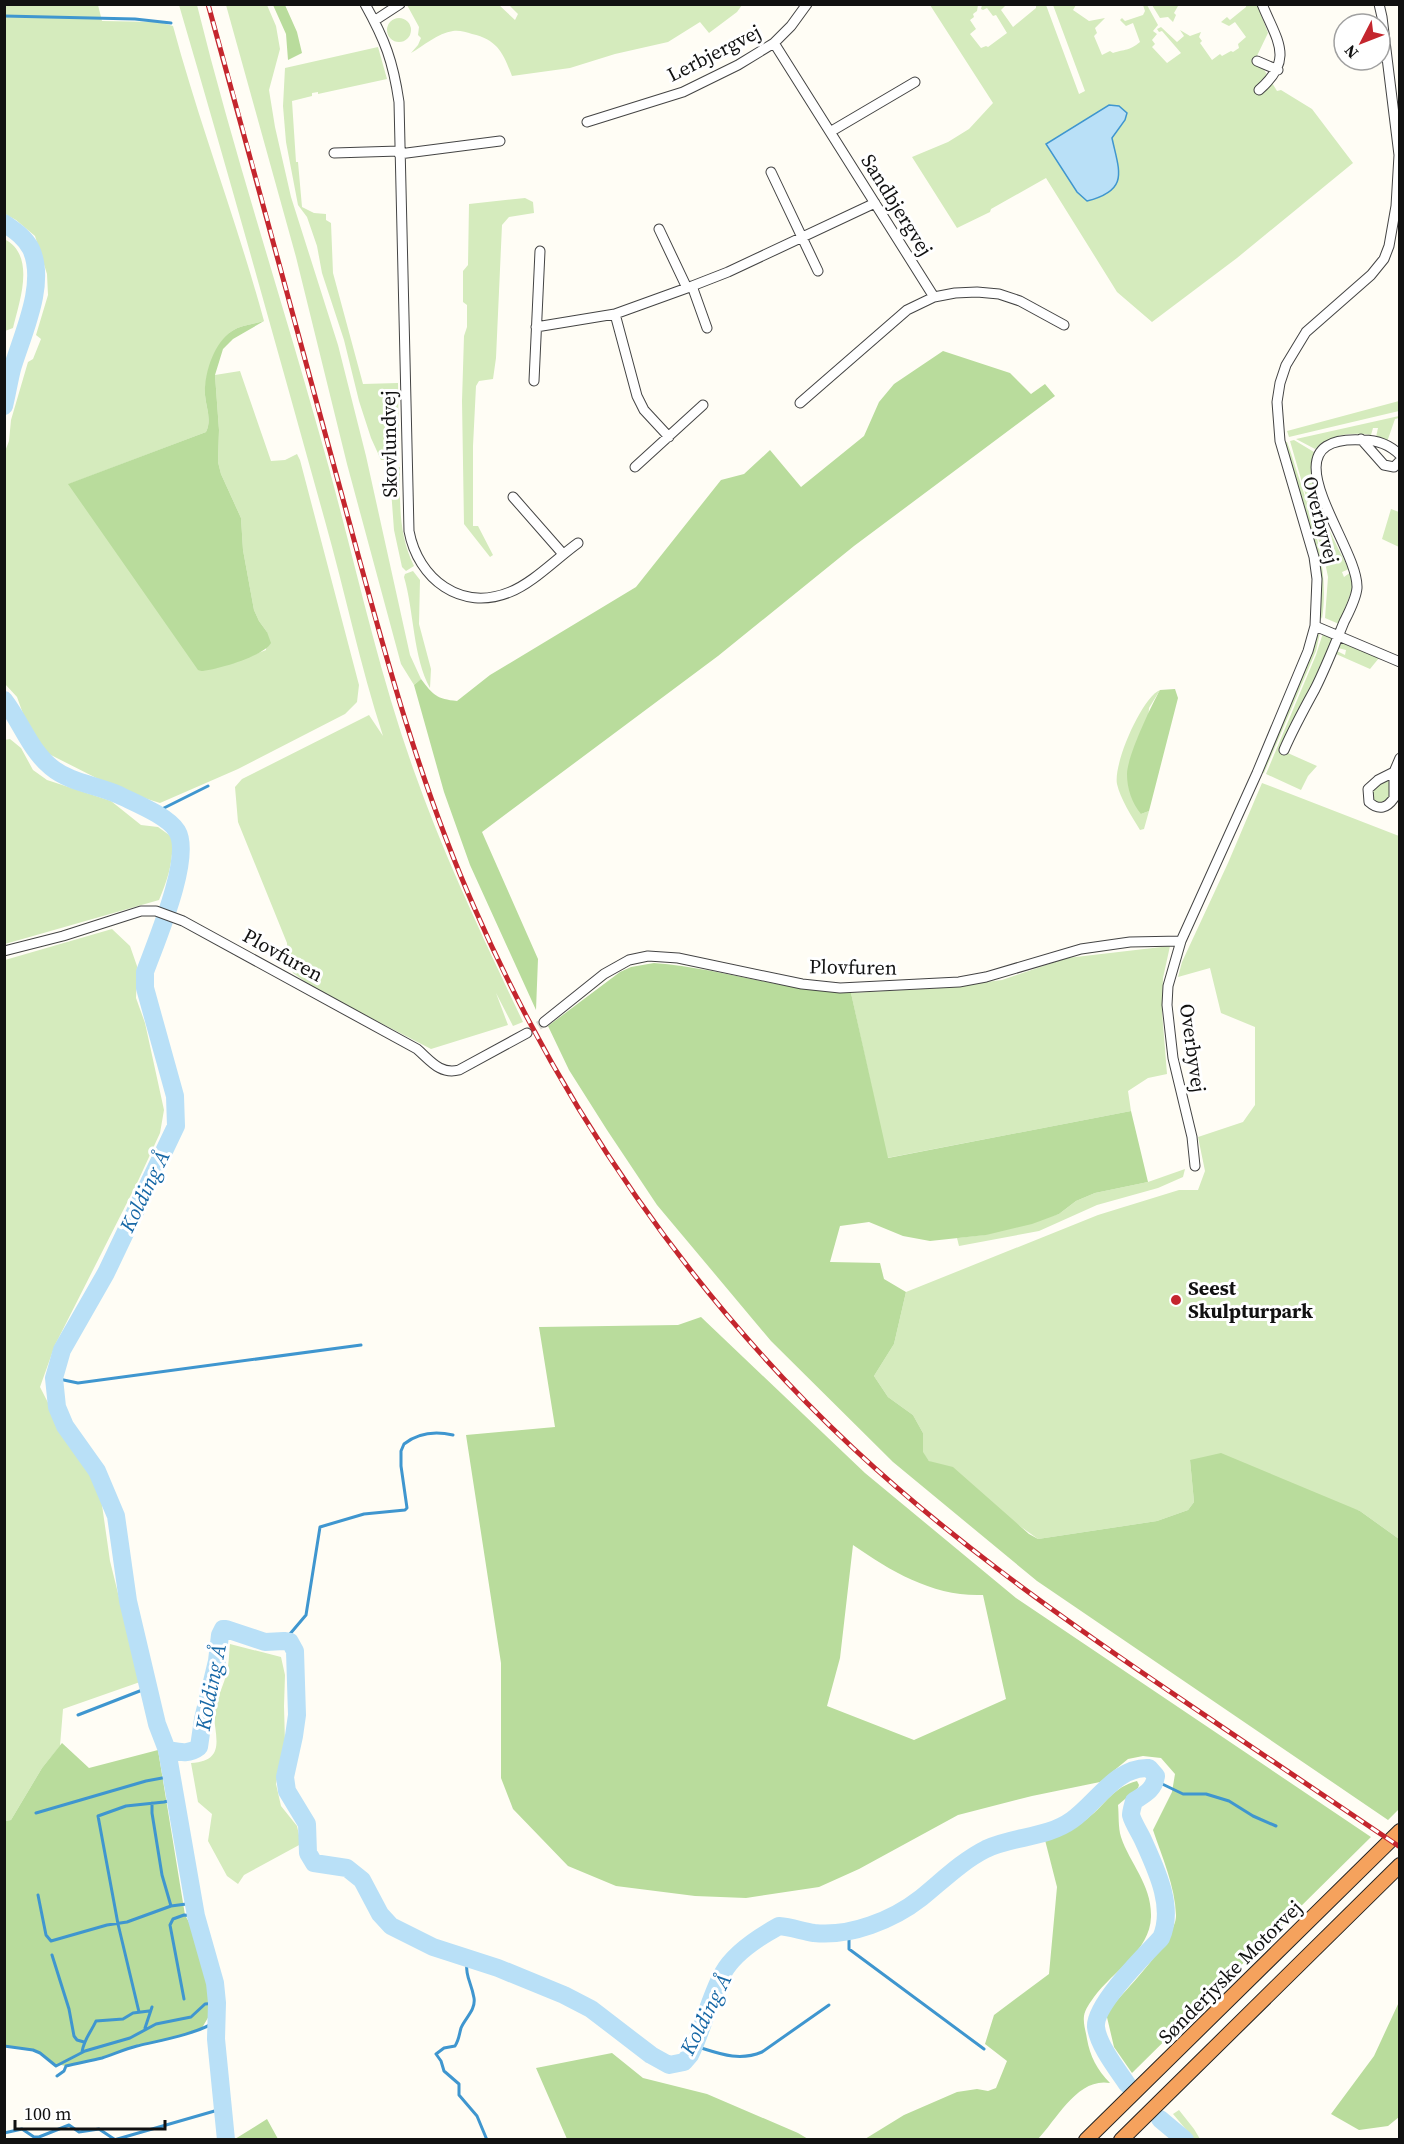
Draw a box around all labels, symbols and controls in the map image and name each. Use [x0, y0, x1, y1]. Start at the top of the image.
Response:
north arrow [1332, 12, 1392, 72]
street label: Lerbjergvej [662, 17, 766, 89]
text: N [1339, 40, 1363, 64]
street label: Sandbjergvej [855, 149, 939, 261]
street label: Skovlundvej [374, 390, 404, 498]
street label: Overbyvej [1296, 473, 1346, 567]
street label: Plovfuren [238, 921, 328, 989]
street label: Plovfuren [809, 952, 897, 982]
street label: Overbyvej [1173, 1002, 1213, 1094]
water label: Kolding Å [112, 1145, 177, 1238]
place label: Seest Skulpturpark [1188, 1274, 1313, 1325]
marker: Seest Skulpturpark [1169, 1293, 1183, 1307]
water label: Kolding Å [188, 1641, 233, 1734]
street label: Sønderjyske Motorvej [1152, 1894, 1308, 2050]
water label: Kolding Å [672, 1968, 738, 2060]
scale bar [15, 2093, 165, 2131]
text: 100 m [24, 2101, 71, 2126]

